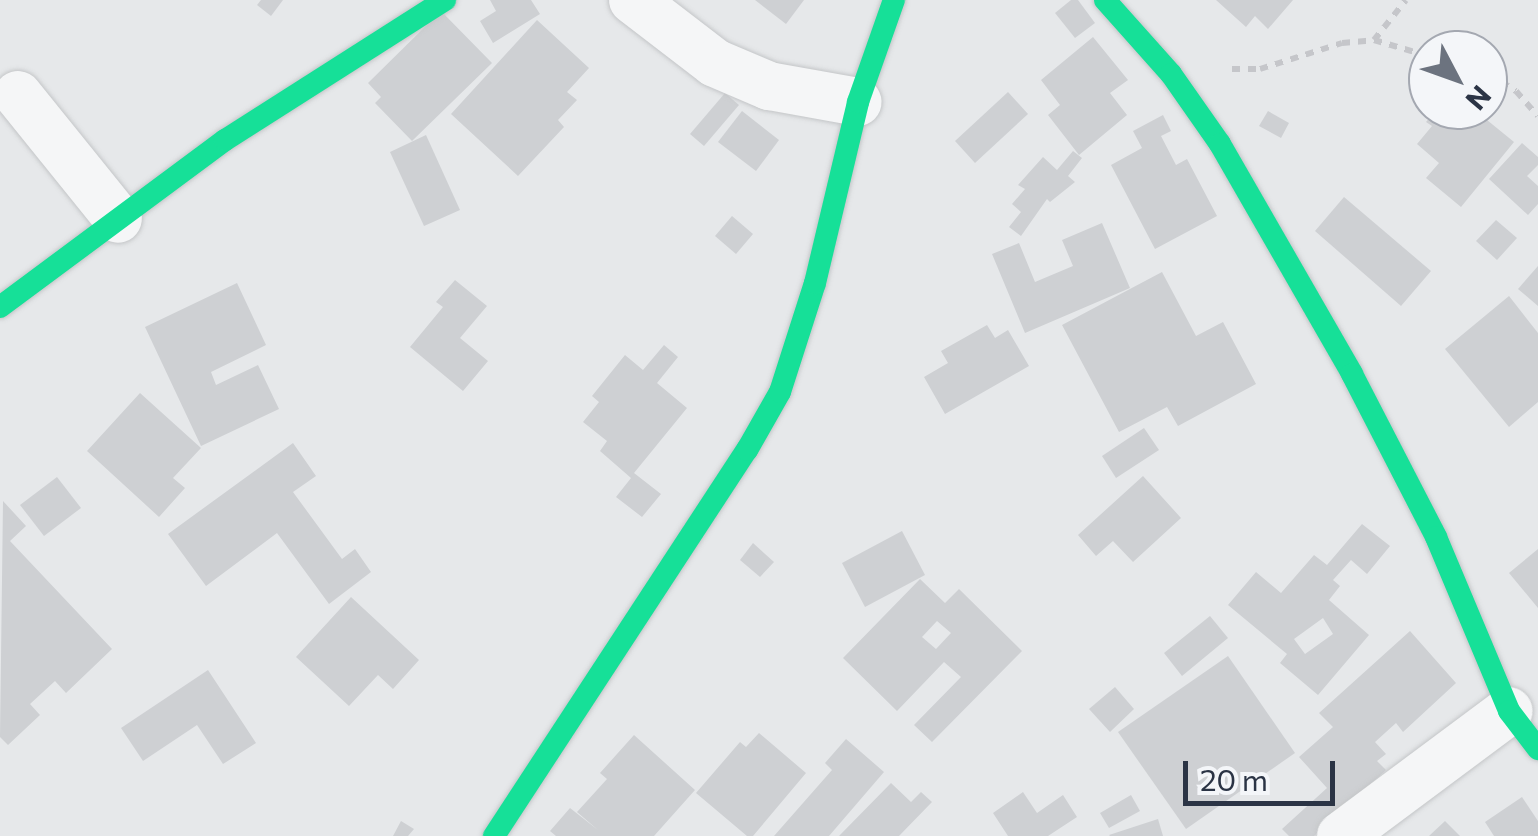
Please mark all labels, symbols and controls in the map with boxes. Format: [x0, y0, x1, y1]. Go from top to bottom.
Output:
north arrow [1408, 30, 1508, 130]
text: N [1459, 79, 1499, 117]
scale bar [1188, 741, 1340, 803]
text: 20 m [1200, 760, 1268, 797]

